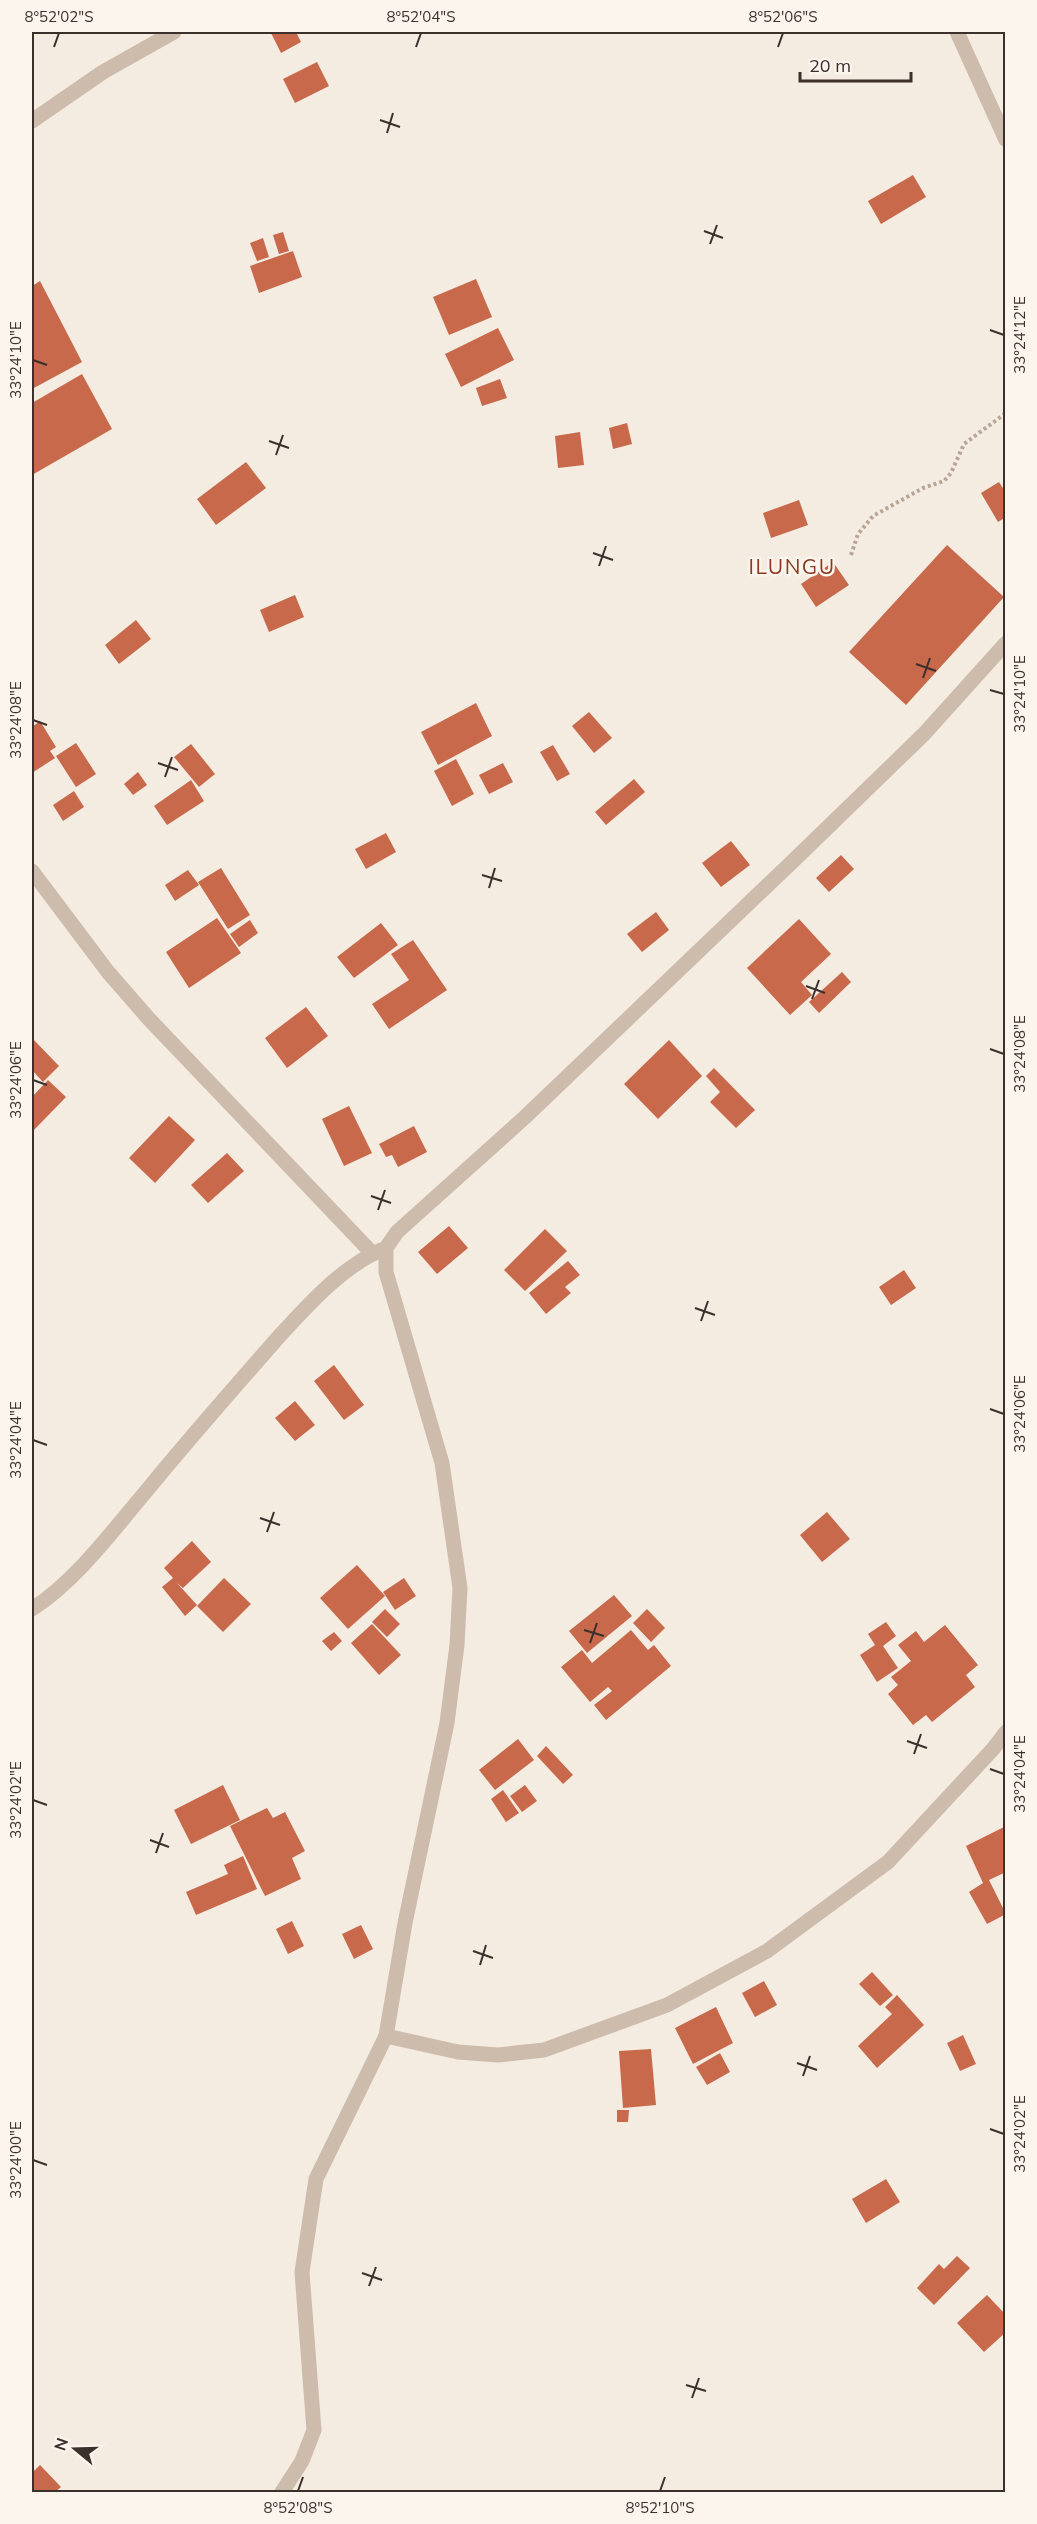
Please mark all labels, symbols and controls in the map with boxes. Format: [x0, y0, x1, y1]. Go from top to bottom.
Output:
text: 8°52'02"S [24, 7, 94, 26]
text: 8°52'04"S [386, 7, 456, 26]
text: 8°52'06"S [748, 7, 818, 26]
scale bar [800, 45, 911, 83]
text: 20 m [809, 54, 851, 77]
text: 33°24'12"E [1010, 296, 1029, 374]
text: 33°24'10"E [6, 321, 25, 399]
district label: ILUNGU [748, 553, 836, 579]
text: 33°24'10"E [1010, 655, 1029, 733]
text: 33°24'08"E [6, 681, 25, 759]
text: 33°24'08"E [1010, 1015, 1029, 1093]
text: 33°24'06"E [6, 1041, 25, 1119]
text: 33°24'06"E [1010, 1375, 1029, 1453]
text: 33°24'04"E [6, 1401, 25, 1479]
text: 33°24'04"E [1010, 1735, 1029, 1813]
text: 33°24'02"E [6, 1761, 25, 1839]
text: 33°24'02"E [1010, 2095, 1029, 2173]
text: 33°24'00"E [6, 2121, 25, 2199]
north arrow [45, 2419, 105, 2479]
text: N [49, 2435, 72, 2453]
text: 8°52'08"S [263, 2498, 333, 2517]
text: 8°52'10"S [625, 2498, 695, 2517]

